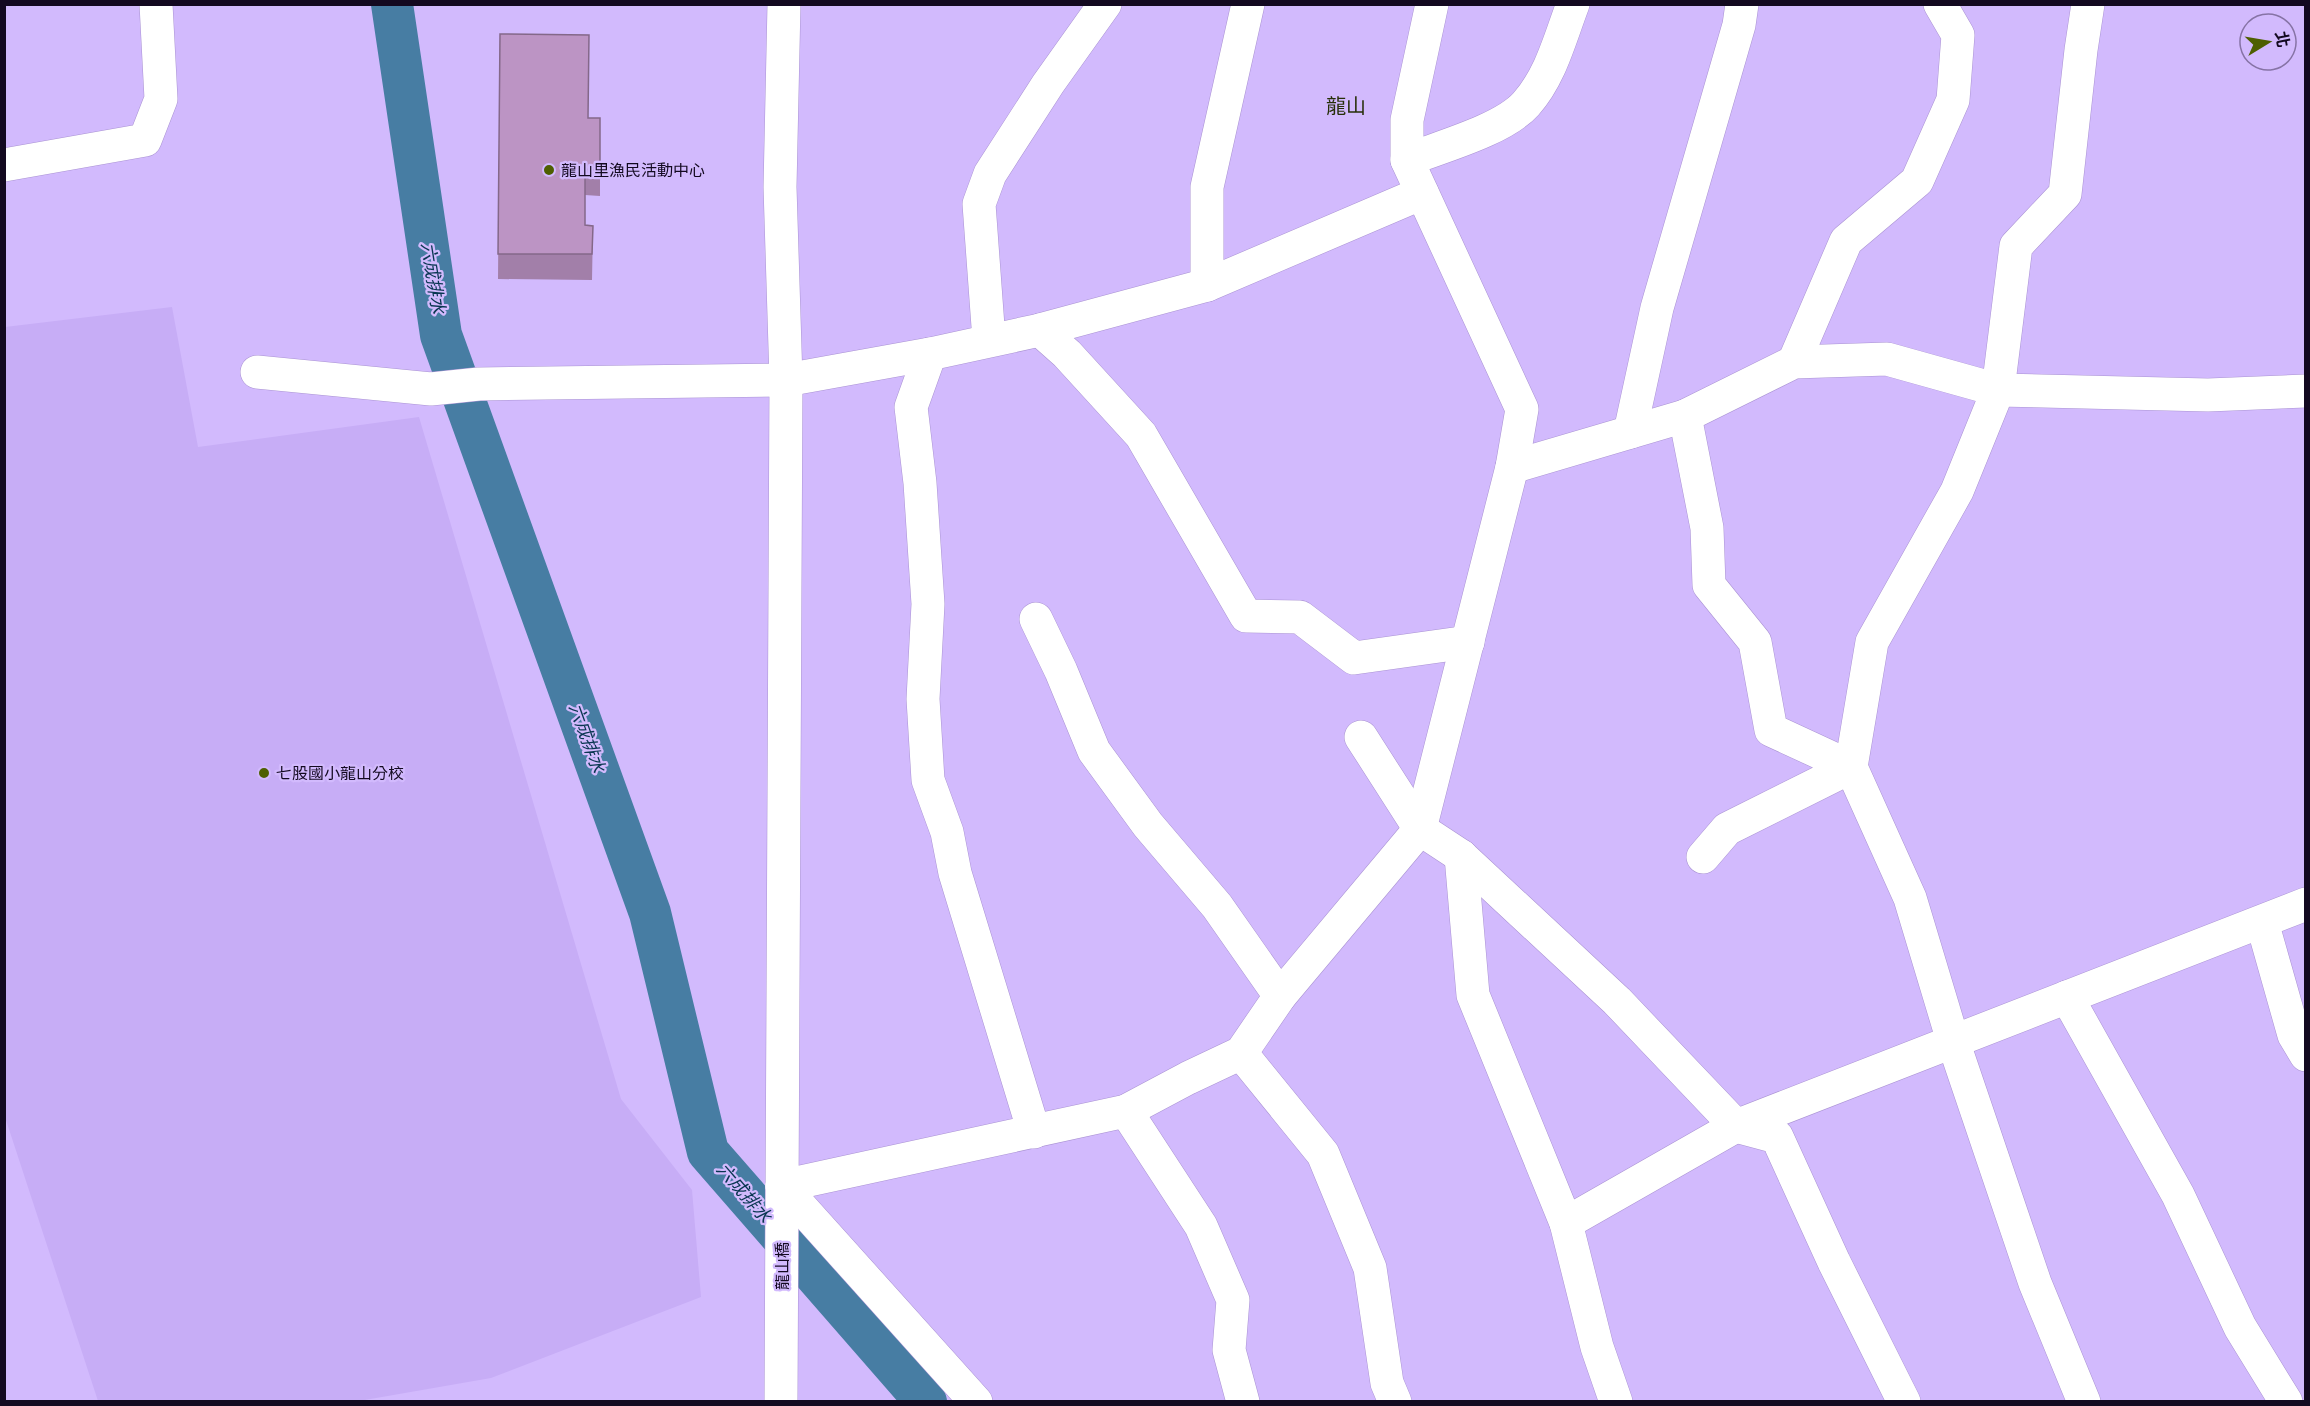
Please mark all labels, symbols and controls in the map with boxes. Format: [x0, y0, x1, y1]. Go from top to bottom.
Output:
north arrow [2238, 12, 2298, 72]
text: 北 [2271, 30, 2293, 49]
district label: 龍山 [1326, 94, 1366, 118]
place label: 龍山里漁民活動中心 [561, 161, 705, 180]
marker: 龍山里漁民活動中心 [542, 163, 556, 177]
water label: 六成排水 [417, 241, 450, 316]
water label: 六成排水 [564, 700, 610, 777]
place label: 七股國小龍山分校 [276, 764, 404, 783]
marker: 七股國小龍山分校 [257, 766, 271, 780]
water label: 六成排水 [712, 1159, 777, 1228]
street label: 龍山橋 [773, 1242, 792, 1290]

